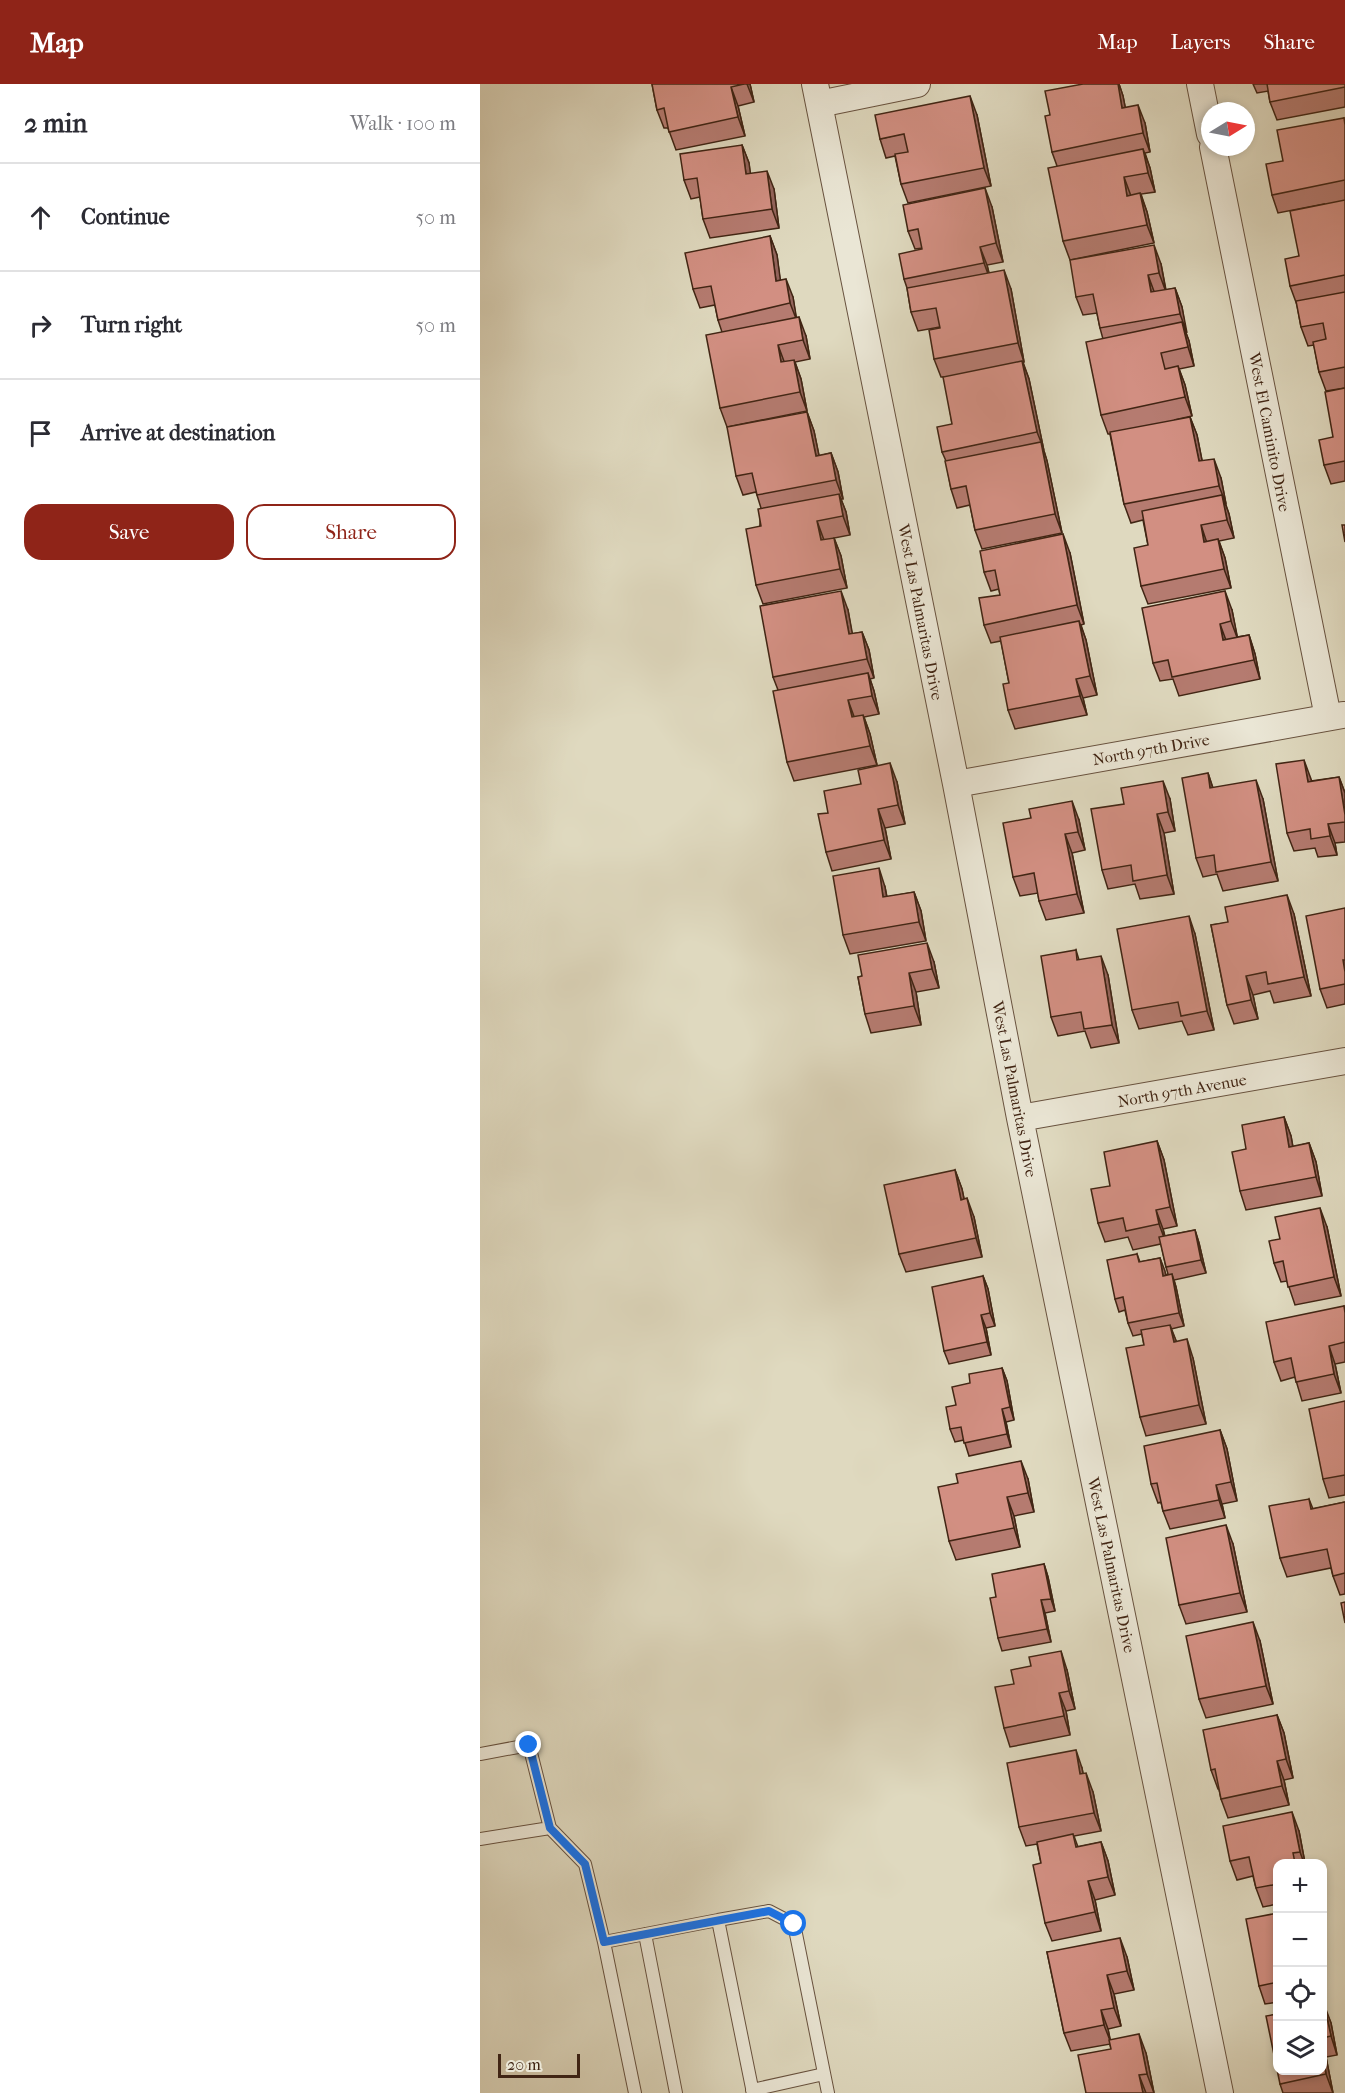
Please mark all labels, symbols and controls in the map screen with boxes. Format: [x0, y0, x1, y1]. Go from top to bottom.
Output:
text: Map [30, 26, 84, 59]
text: Map [1097, 30, 1138, 54]
text: Layers [1171, 30, 1230, 54]
text: Share [1263, 30, 1315, 54]
north arrow [1201, 102, 1255, 156]
text: 2 min [24, 108, 87, 139]
text: Walk · 100 m [350, 112, 456, 135]
icon: ahead [24, 201, 57, 234]
text: Continue [81, 204, 170, 230]
text: 50 m [415, 206, 456, 229]
icon: right [24, 309, 57, 342]
text: Turn right [81, 312, 182, 338]
text: 50 m [415, 314, 456, 337]
street label: West El Caminito Drive [1245, 350, 1294, 513]
icon: arrive [24, 417, 57, 450]
text: Arrive at destination [81, 420, 275, 446]
button: Save [24, 504, 234, 560]
button: Share [246, 504, 456, 560]
street label: West Las Palmaritas Drive [894, 521, 947, 702]
street label: North 97th Drive [1091, 730, 1211, 769]
street label: West Las Palmaritas Drive [988, 998, 1041, 1179]
street label: North 97th Avenue [1116, 1070, 1248, 1111]
street label: West Las Palmaritas Drive [1083, 1475, 1139, 1655]
route end [515, 1731, 541, 1757]
map controls [1273, 1859, 1327, 2075]
button: + [1273, 1859, 1327, 1913]
route start [780, 1910, 806, 1936]
button: − [1273, 1913, 1327, 1967]
button: locate [1273, 1967, 1327, 2021]
button: layers [1273, 2021, 1327, 2075]
scale bar [498, 2051, 580, 2078]
text: 20 m [507, 2055, 541, 2074]

